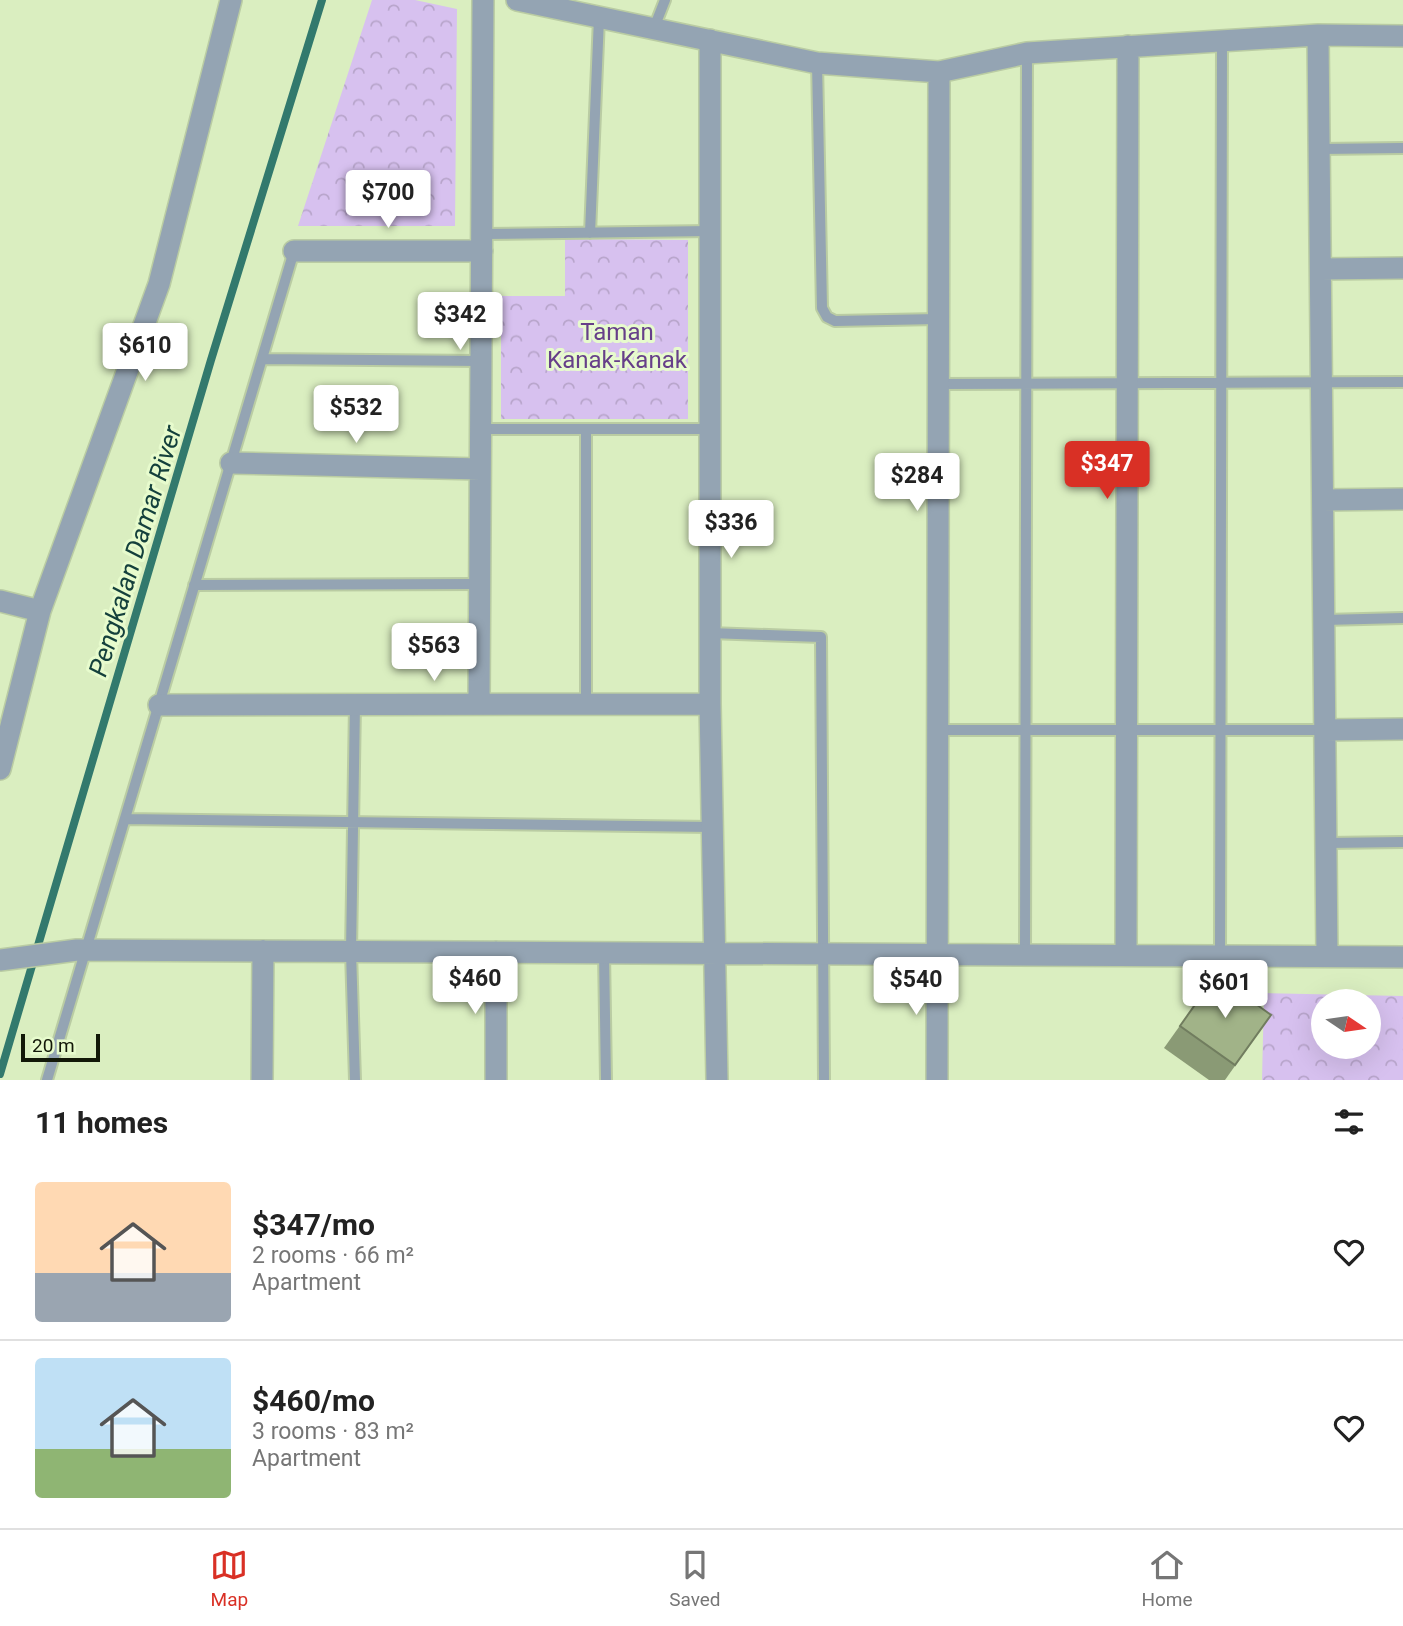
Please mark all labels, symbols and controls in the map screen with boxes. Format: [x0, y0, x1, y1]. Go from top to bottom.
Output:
pin: $700 [347, 170, 429, 230]
text: $700 [362, 179, 414, 206]
pin: $342 [419, 292, 501, 352]
text: $342 [434, 301, 486, 328]
park label: Taman Kanak-Kanak [547, 318, 688, 374]
pin: $610 [104, 324, 186, 383]
text: $610 [119, 332, 171, 359]
pin: $532 [315, 386, 397, 445]
text: $532 [330, 394, 382, 421]
water label: Pengkalan Damar River [83, 421, 188, 680]
pin: $347 [1066, 442, 1148, 501]
text: $347 [1081, 450, 1133, 477]
pin: $284 [876, 454, 958, 513]
text: $284 [891, 462, 943, 489]
pin: $336 [690, 500, 772, 560]
text: $336 [705, 509, 757, 536]
pin: $563 [393, 624, 475, 683]
text: $563 [408, 632, 460, 659]
pin: $460 [434, 956, 516, 1016]
pin: $540 [875, 958, 957, 1017]
pin: $601 [1184, 960, 1266, 1020]
text: $460 [449, 965, 501, 992]
text: $540 [890, 966, 942, 993]
text: $601 [1199, 969, 1251, 996]
north arrow [1311, 989, 1381, 1059]
map controls [1311, 989, 1381, 1059]
scale bar [21, 1031, 100, 1063]
text: 20 m [32, 1034, 75, 1057]
icon: filters [1330, 1103, 1368, 1141]
text: 11 homes [35, 1105, 168, 1140]
text: $347/mo [252, 1207, 375, 1242]
icon: home [91, 1210, 175, 1294]
icon: heart [1330, 1233, 1368, 1271]
text: 2 rooms · 66 m² [252, 1242, 414, 1269]
text: Apartment [252, 1269, 361, 1296]
text: $460/mo [252, 1383, 375, 1418]
icon: home [91, 1386, 175, 1470]
icon: heart [1330, 1409, 1368, 1447]
text: 3 rooms · 83 m² [252, 1418, 414, 1445]
text: Apartment [252, 1445, 361, 1472]
tab: Map [210, 1546, 248, 1611]
tab: Saved [669, 1546, 721, 1611]
tab: Home [1141, 1546, 1193, 1611]

